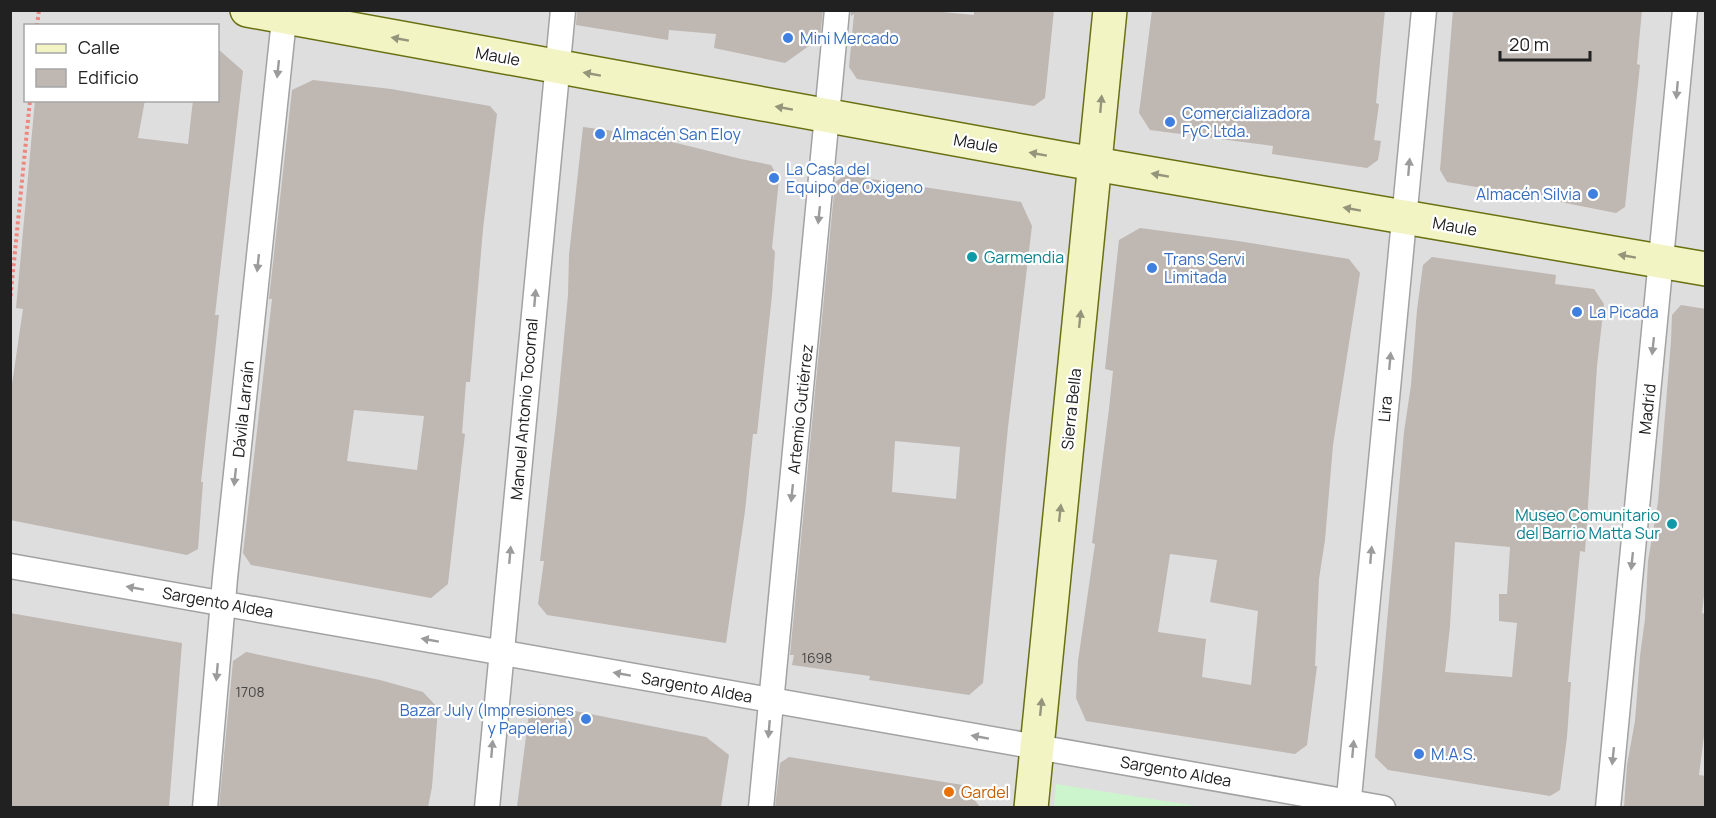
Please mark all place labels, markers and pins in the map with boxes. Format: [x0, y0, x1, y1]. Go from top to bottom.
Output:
place label: Mini Mercado [800, 27, 899, 49]
marker: Mini Mercado [781, 31, 795, 45]
place label: Comercializadora FyC Ltda. [1182, 102, 1310, 142]
marker: Comercializadora FyC Ltda. [1163, 115, 1177, 129]
place label: Almacén San Eloy [612, 123, 741, 145]
marker: Almacén San Eloy [593, 127, 607, 141]
place label: La Casa del Equipo de Oxigeno [786, 158, 923, 198]
marker: La Casa del Equipo de Oxigeno [767, 171, 781, 185]
place label: Almacén Silvia [1476, 183, 1581, 205]
marker: Almacén Silvia [1586, 187, 1600, 201]
place label: Garmendia [984, 246, 1064, 268]
place label: Trans Servi Limitada [1164, 248, 1245, 288]
marker: Garmendia [965, 250, 979, 264]
marker: Trans Servi Limitada [1145, 261, 1159, 275]
place label: La Picada [1589, 301, 1659, 323]
marker: La Picada [1570, 305, 1584, 319]
place label: Museo Comunitario del Barrio Matta Sur [1515, 504, 1660, 544]
marker: Museo Comunitario del Barrio Matta Sur [1665, 517, 1679, 531]
place label: Bazar July (Impresiones y Papeleria) [400, 699, 574, 739]
marker: Bazar July (Impresiones y Papeleria) [579, 712, 593, 726]
place label: M.A.S. [1431, 743, 1476, 765]
marker: M.A.S. [1412, 747, 1426, 761]
place label: Gardel [961, 781, 1009, 803]
marker: Gardel [942, 785, 956, 799]

